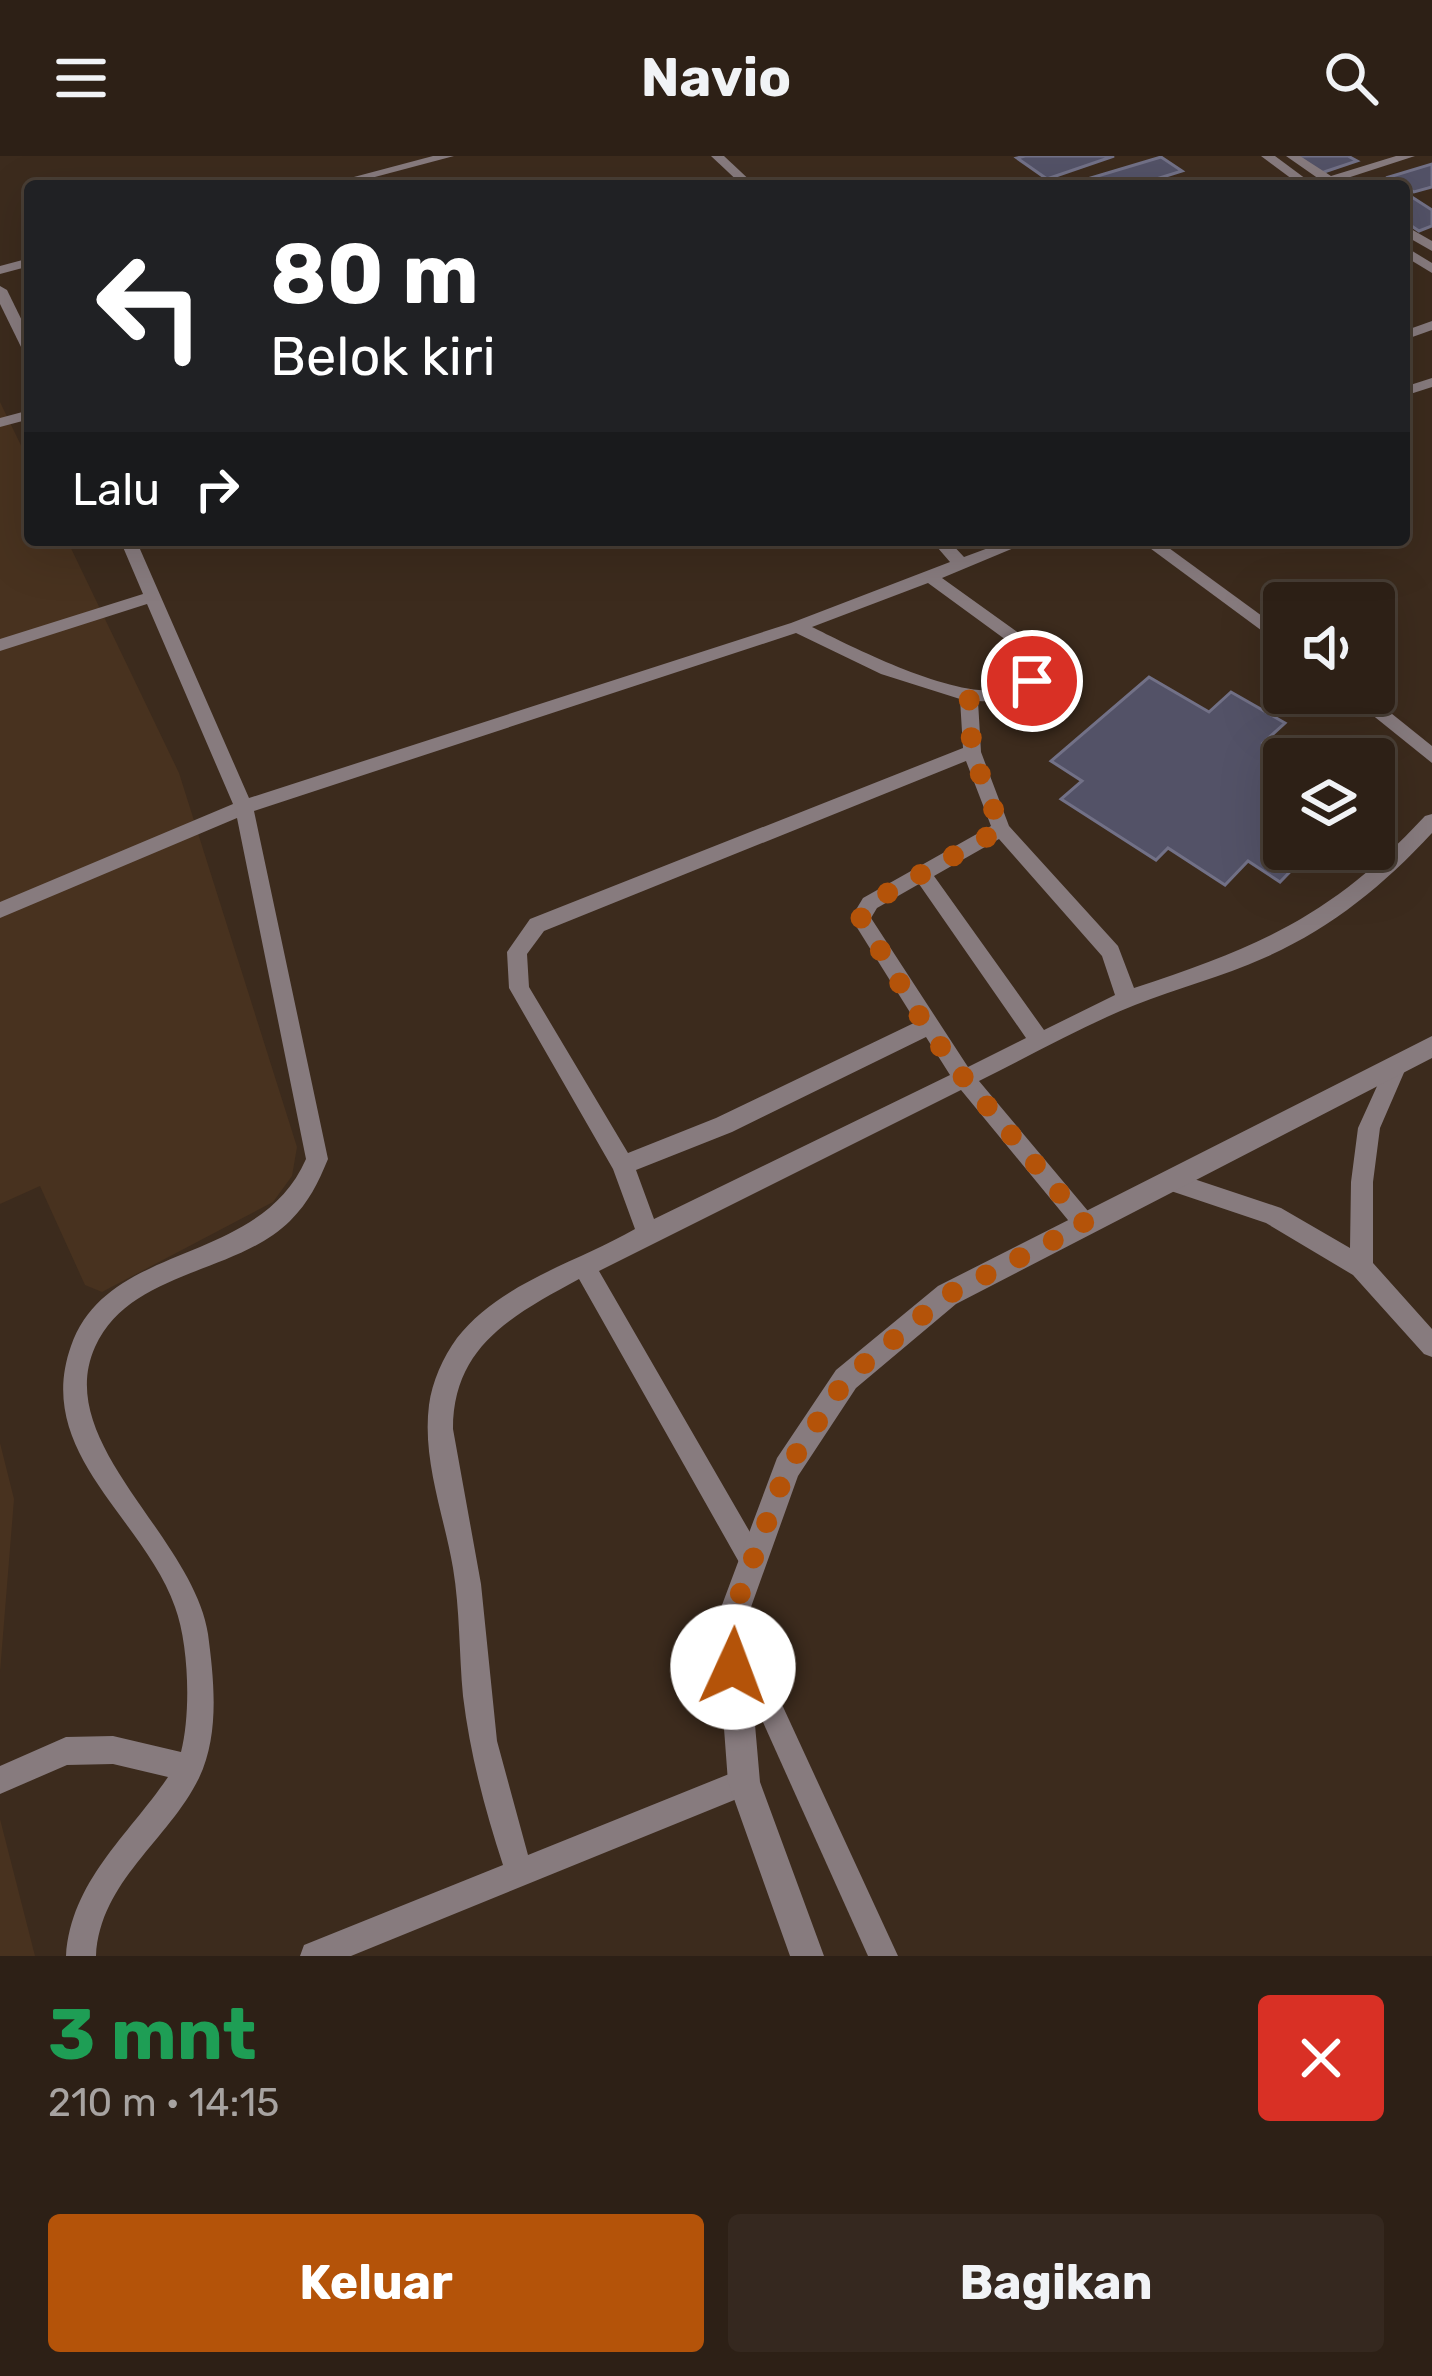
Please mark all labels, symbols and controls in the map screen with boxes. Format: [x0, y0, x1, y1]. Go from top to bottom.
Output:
icon: menu [48, 45, 114, 111]
icon: search [1318, 45, 1384, 111]
text: Navio [641, 46, 791, 110]
text: 80 m [270, 224, 479, 324]
icon: left [72, 228, 228, 384]
text: Belok kiri [270, 325, 496, 389]
icon: right [184, 456, 250, 522]
text: Lalu [72, 463, 160, 516]
map controls [1263, 582, 1395, 870]
button: sound [1263, 582, 1395, 714]
pin [981, 630, 1083, 732]
icon: arrive [999, 648, 1065, 714]
button: layers [1263, 738, 1395, 870]
position arrow [670, 1604, 796, 1730]
text: 3 mnt [48, 1992, 256, 2077]
button: close [1258, 1995, 1384, 2121]
text: 210 m · 14:15 [48, 2080, 279, 2126]
button: Keluar [48, 2214, 704, 2352]
button: Bagikan [728, 2214, 1384, 2352]

